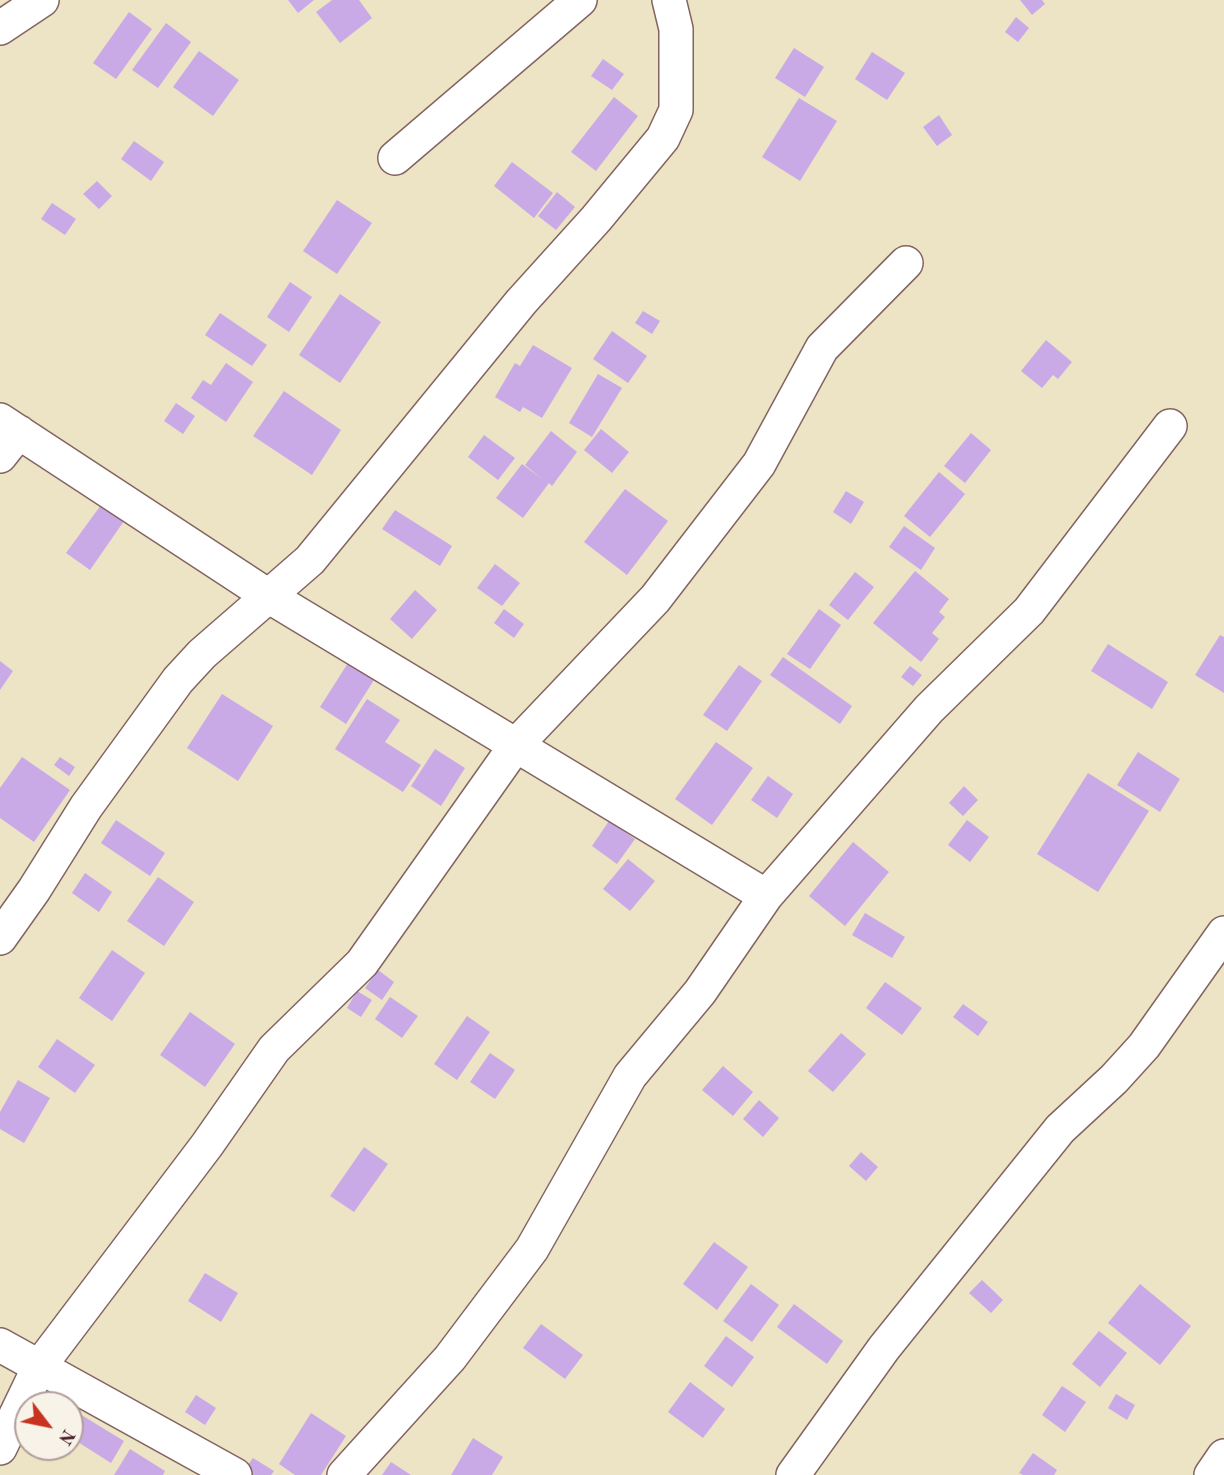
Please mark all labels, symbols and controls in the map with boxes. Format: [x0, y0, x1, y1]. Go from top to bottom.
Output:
north arrow [14, 1391, 84, 1461]
text: N [54, 1425, 77, 1448]

